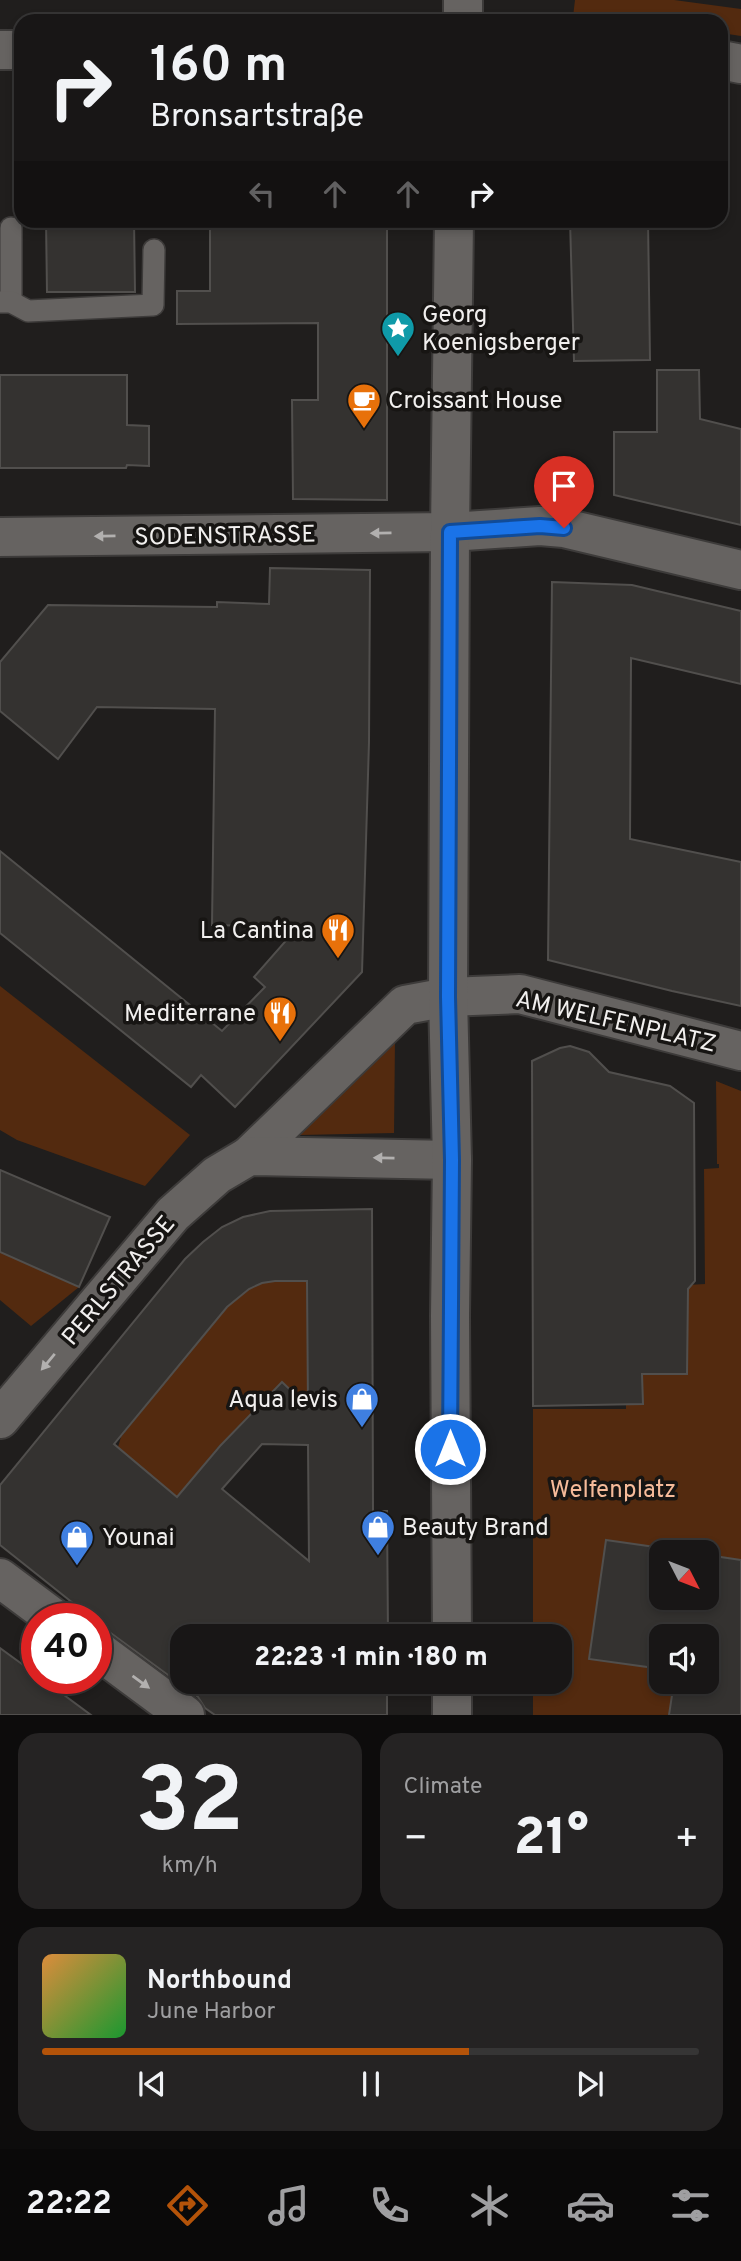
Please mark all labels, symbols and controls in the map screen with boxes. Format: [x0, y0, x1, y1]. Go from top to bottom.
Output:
text: 160 m [150, 37, 287, 99]
icon: right [35, 42, 126, 133]
text: Bronsartstraße [150, 98, 364, 138]
icon: left [243, 175, 281, 213]
icon: ahead [316, 175, 354, 213]
icon: ahead [389, 175, 427, 213]
icon: right [462, 175, 500, 213]
place label: Georg Koenigsberger [422, 301, 580, 359]
place icon: Georg Koenigsberger [379, 309, 417, 358]
cafe icon: Croissant House [345, 381, 383, 430]
place label: Croissant House [388, 387, 563, 417]
pin [534, 456, 594, 528]
icon: arrive [545, 467, 583, 505]
street label: SODENSTRASSE [134, 520, 316, 554]
one-way arrow [370, 527, 392, 539]
one-way arrow [94, 530, 116, 542]
restaurant icon: La Cantina [319, 911, 357, 960]
place label: La Cantina [200, 917, 314, 947]
street label: AM WELFENPLATZ [513, 985, 719, 1061]
restaurant icon: Mediterrane [261, 994, 299, 1043]
place label: Mediterrane [124, 1000, 256, 1030]
one-way arrow [372, 1152, 394, 1164]
street label: PERLSTRASSE [56, 1210, 183, 1352]
one-way arrow [41, 1352, 56, 1370]
shop icon: Aqua levis [343, 1380, 381, 1429]
place label: Aqua levis [228, 1386, 338, 1416]
position arrow [413, 1412, 487, 1486]
park label: Welfenplatz [550, 1476, 676, 1506]
shop icon: Beauty Brand [359, 1508, 397, 1557]
place label: Beauty Brand [402, 1514, 549, 1544]
shop icon: Younai [58, 1518, 96, 1567]
place label: Younai [102, 1524, 175, 1554]
north arrow [649, 1540, 719, 1610]
map controls [649, 1540, 719, 1694]
speed limit sign: 40 [21, 1603, 112, 1694]
button: sound [649, 1624, 719, 1694]
text: 22:23 · 1 min · 180 m [254, 1642, 488, 1675]
one-way arrow [132, 1675, 150, 1689]
text: 32 [136, 1749, 244, 1864]
text: Climate [404, 1773, 482, 1802]
text: 21° [514, 1807, 589, 1873]
text: − [404, 1816, 428, 1865]
text: + [674, 1816, 699, 1865]
text: km/h [162, 1852, 218, 1881]
text: Northbound [147, 1965, 292, 1998]
text: June Harbor [147, 1998, 275, 2027]
icon: previous [133, 2065, 171, 2103]
icon: pause [352, 2065, 390, 2103]
icon: next [571, 2065, 609, 2103]
icon: directions [163, 2181, 212, 2230]
icon: music [264, 2181, 313, 2230]
icon: phone [365, 2181, 414, 2230]
icon: climate [465, 2181, 514, 2230]
icon: car [566, 2181, 615, 2230]
icon: filters [666, 2181, 715, 2230]
text: 22:22 [26, 2185, 112, 2225]

